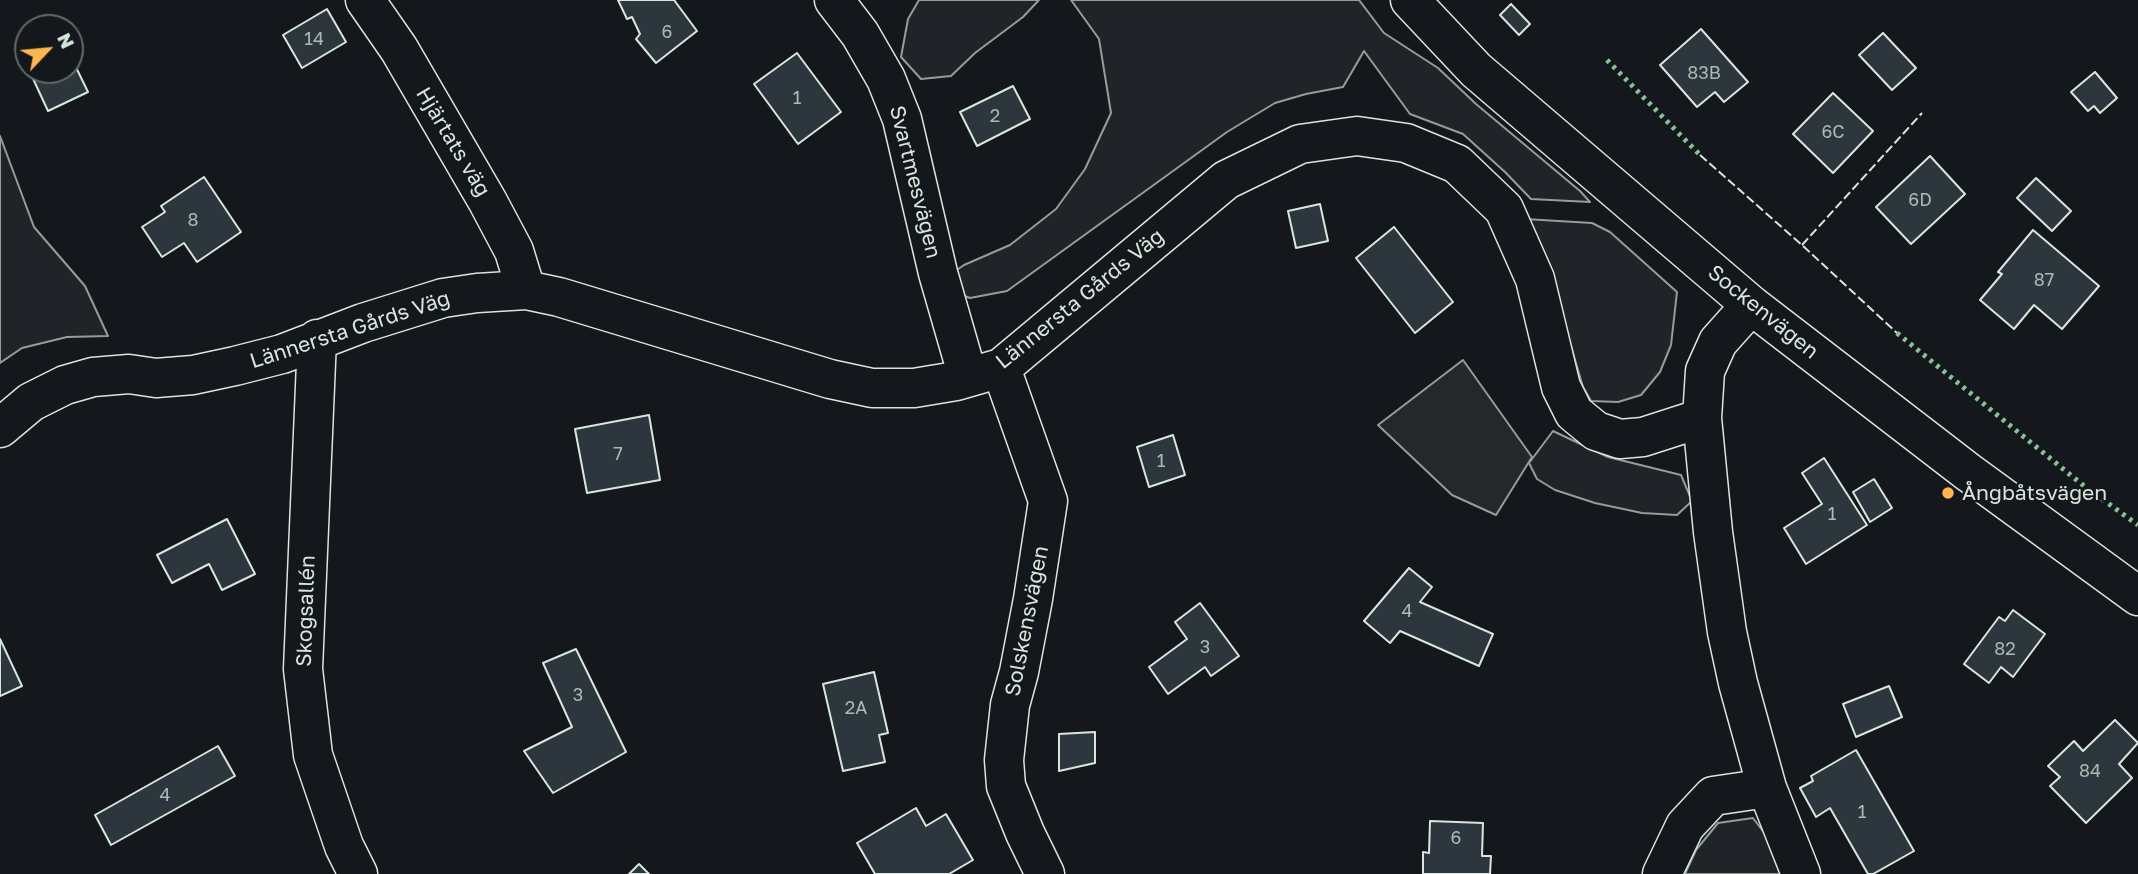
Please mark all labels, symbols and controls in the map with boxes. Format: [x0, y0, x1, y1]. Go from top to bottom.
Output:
north arrow [14, 14, 84, 84]
house number: 6 [662, 21, 672, 43]
house number: 14 [304, 28, 324, 50]
text: N [53, 29, 80, 52]
house number: 83B [1687, 62, 1721, 84]
street label: Hjärtats väg [411, 83, 495, 201]
house number: 1 [793, 87, 801, 109]
street label: Svartmesvägen [884, 103, 946, 261]
house number: 2 [990, 105, 1000, 127]
house number: 6C [1821, 121, 1845, 143]
house number: 6D [1908, 189, 1932, 211]
house number: 8 [188, 209, 198, 231]
street label: Lännersta Gårds Väg [991, 224, 1169, 374]
street label: Sockenvägen [1703, 260, 1823, 364]
house number: 87 [2034, 269, 2054, 291]
street label: Lännersta Gårds Väg [247, 286, 453, 374]
house number: 7 [613, 443, 623, 465]
house number: 1 [1157, 450, 1165, 472]
place label: Ångbåtsvägen [1962, 480, 2107, 506]
marker: Ångbåtsvägen [1940, 485, 1956, 501]
house number: 1 [1828, 503, 1836, 525]
street label: Solskensvägen [1000, 544, 1054, 698]
street label: Skogsallén [291, 555, 321, 667]
house number: 4 [1402, 600, 1412, 622]
house number: 3 [1200, 636, 1210, 658]
house number: 82 [1994, 638, 2016, 660]
house number: 3 [573, 684, 583, 706]
house number: 2A [845, 697, 867, 719]
house number: 84 [2079, 760, 2101, 782]
house number: 4 [160, 784, 170, 806]
house number: 1 [1858, 801, 1866, 823]
house number: 6 [1451, 827, 1461, 849]

